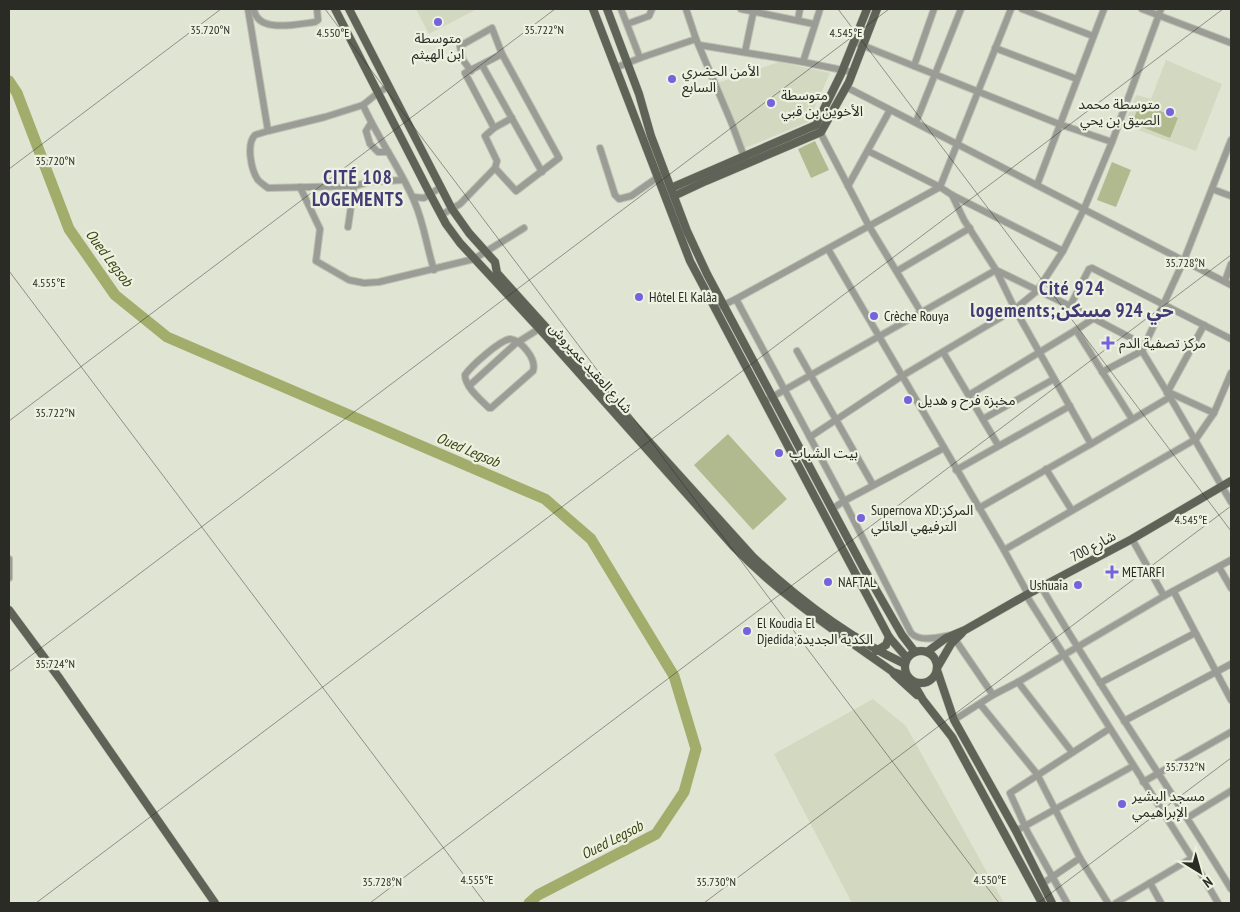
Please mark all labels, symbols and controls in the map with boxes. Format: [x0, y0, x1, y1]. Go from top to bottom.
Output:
marker: متوسطة ابن الهيثم [432, 16, 444, 28]
text: 35.720°N [190, 22, 230, 37]
text: 35.722°N [524, 22, 564, 37]
text: 4.550°E [317, 25, 350, 40]
text: 4.545°E [830, 25, 863, 40]
place label: متوسطة ابن الهيثم [412, 29, 464, 65]
place label: الأمن الحضري السابع [682, 62, 759, 98]
marker: الأمن الحضري السابع [666, 73, 678, 85]
place label: متوسطة الأخوين بن قبي [781, 86, 863, 122]
place label: متوسطة محمد الصيق بن يحي [1078, 95, 1160, 131]
marker: متوسطة الأخوين بن قبي [765, 97, 777, 109]
marker: متوسطة محمد الصيق بن يحي [1164, 106, 1176, 118]
text: 35.720°N [35, 153, 75, 168]
district label: CITÉ 108 LOGEMENTS [312, 165, 404, 211]
water label: Oued Legsob [82, 225, 138, 291]
text: 35.728°N [1165, 255, 1205, 270]
text: 4.555°E [33, 275, 66, 290]
district label: Cité 924 logements;حي 924 مسكن [970, 276, 1174, 325]
place label: Hôtel El Kalâa [649, 288, 717, 306]
marker: Hôtel El Kalâa [633, 291, 645, 303]
place label: Crèche Rouya [884, 307, 949, 325]
marker: Crèche Rouya [868, 310, 880, 322]
street label: شارع العقيد عميروش [544, 319, 637, 419]
place label: مركز تصفية الدم [1119, 334, 1206, 354]
marker: مركز تصفية الدم [1101, 336, 1115, 350]
place label: مخبزة فرح و هديل [918, 391, 1016, 411]
marker: مخبزة فرح و هديل [902, 394, 914, 406]
text: 35.722°N [35, 405, 75, 420]
water label: Oued Legsob [434, 428, 504, 472]
place label: بيت الشباب [789, 444, 858, 462]
marker: بيت الشباب [773, 447, 785, 459]
place label: Supernova XD;المركز الترفيهي العائلي [871, 501, 973, 537]
marker: Supernova XD;المركز الترفيهي العائلي [855, 512, 867, 524]
text: 4.545°E [1175, 512, 1208, 527]
street label: شارع 700 [1067, 527, 1120, 567]
place label: METARFI [1122, 563, 1165, 581]
marker: METARFI [1106, 566, 1118, 578]
place label: NAFTAL [838, 573, 876, 591]
marker: NAFTAL [822, 576, 834, 588]
place label: Ushuaia [1030, 576, 1068, 594]
marker: Ushuaia [1072, 579, 1084, 591]
place label: El Koudia El Djedida;الكدية الجديدة [757, 614, 873, 648]
marker: El Koudia El Djedida;الكدية الجديدة [741, 625, 753, 637]
text: 35.724°N [35, 656, 75, 671]
text: 35.732°N [1165, 759, 1205, 774]
place label: مسجد البشير الإبراهيمي [1131, 787, 1205, 823]
marker: مسجد البشير الإبراهيمي [1116, 798, 1128, 810]
water label: Oued Legsob [578, 815, 647, 863]
north arrow [1175, 847, 1225, 897]
text: 4.555°E [461, 872, 494, 887]
text: 4.550°E [974, 872, 1007, 887]
text: N [1199, 873, 1216, 892]
text: 35.728°N [362, 874, 402, 889]
text: 35.730°N [696, 874, 736, 889]

